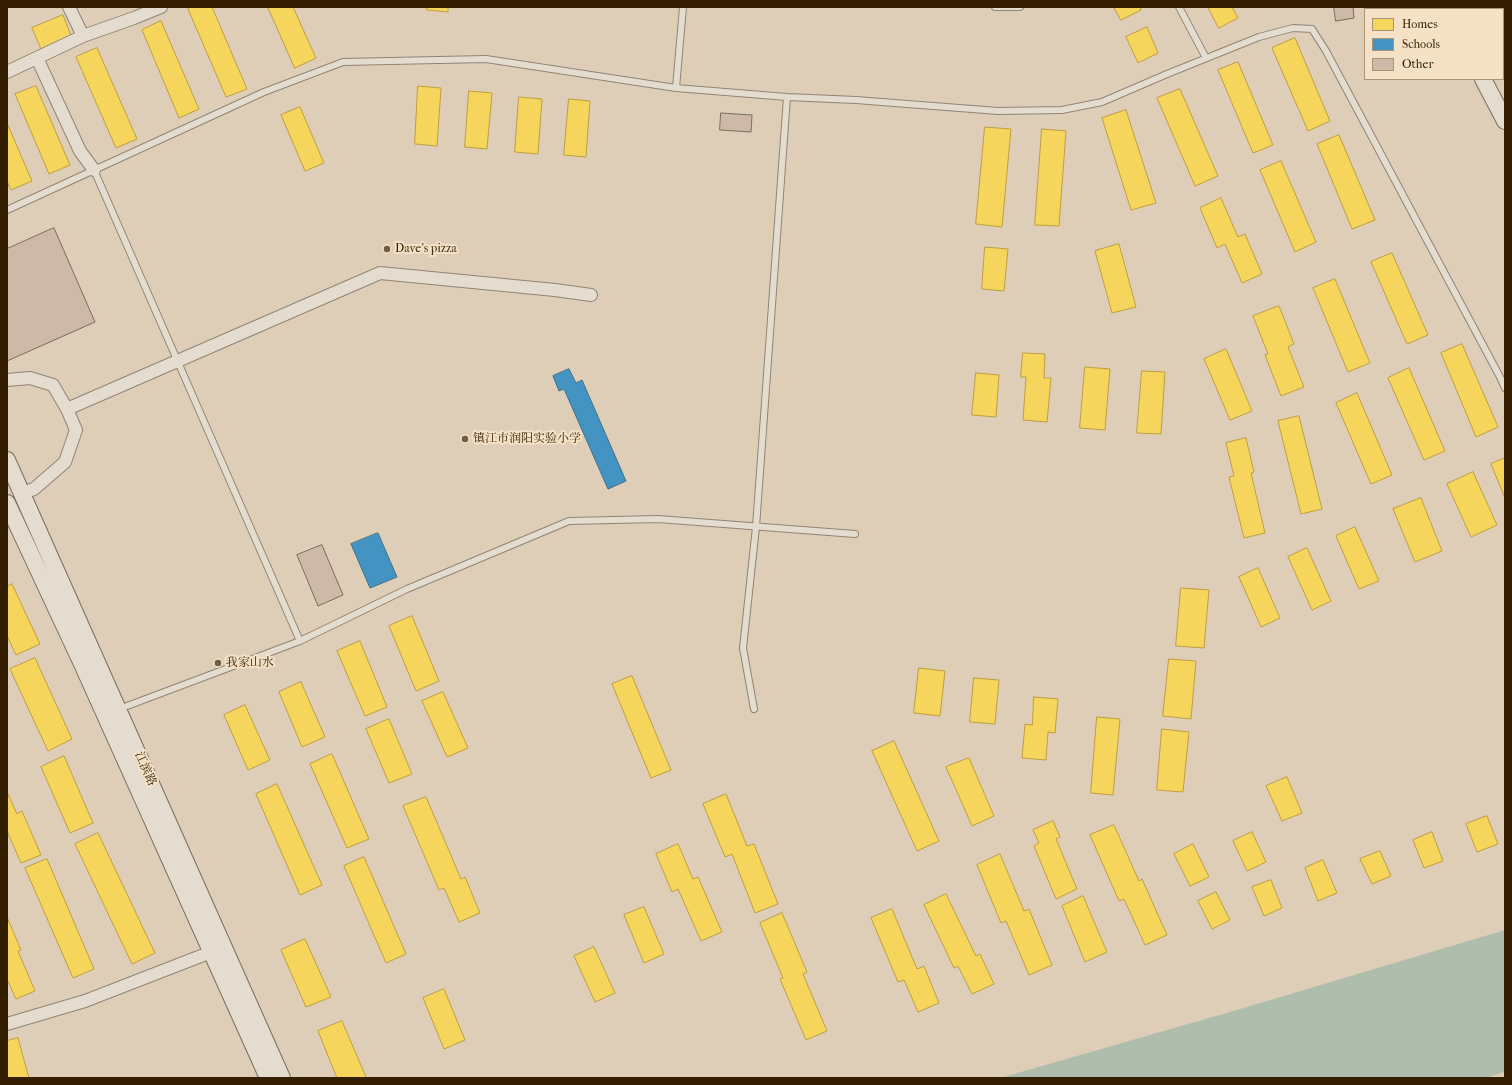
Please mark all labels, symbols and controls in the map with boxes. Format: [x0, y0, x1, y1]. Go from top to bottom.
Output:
legend [1364, 8, 1504, 80]
text: Homes [1402, 17, 1438, 31]
text: Schools [1402, 37, 1440, 51]
text: Other [1402, 57, 1434, 71]
place label: Dave's pizza [395, 242, 457, 256]
marker: Dave's pizza [382, 244, 392, 254]
place label: 镇江市润阳实验小学 [473, 432, 581, 446]
marker: 镇江市润阳实验小学 [460, 434, 470, 444]
place label: 我家山水 [226, 656, 274, 670]
marker: 我家山水 [213, 658, 223, 668]
street label: 江滨路 [131, 750, 159, 788]

